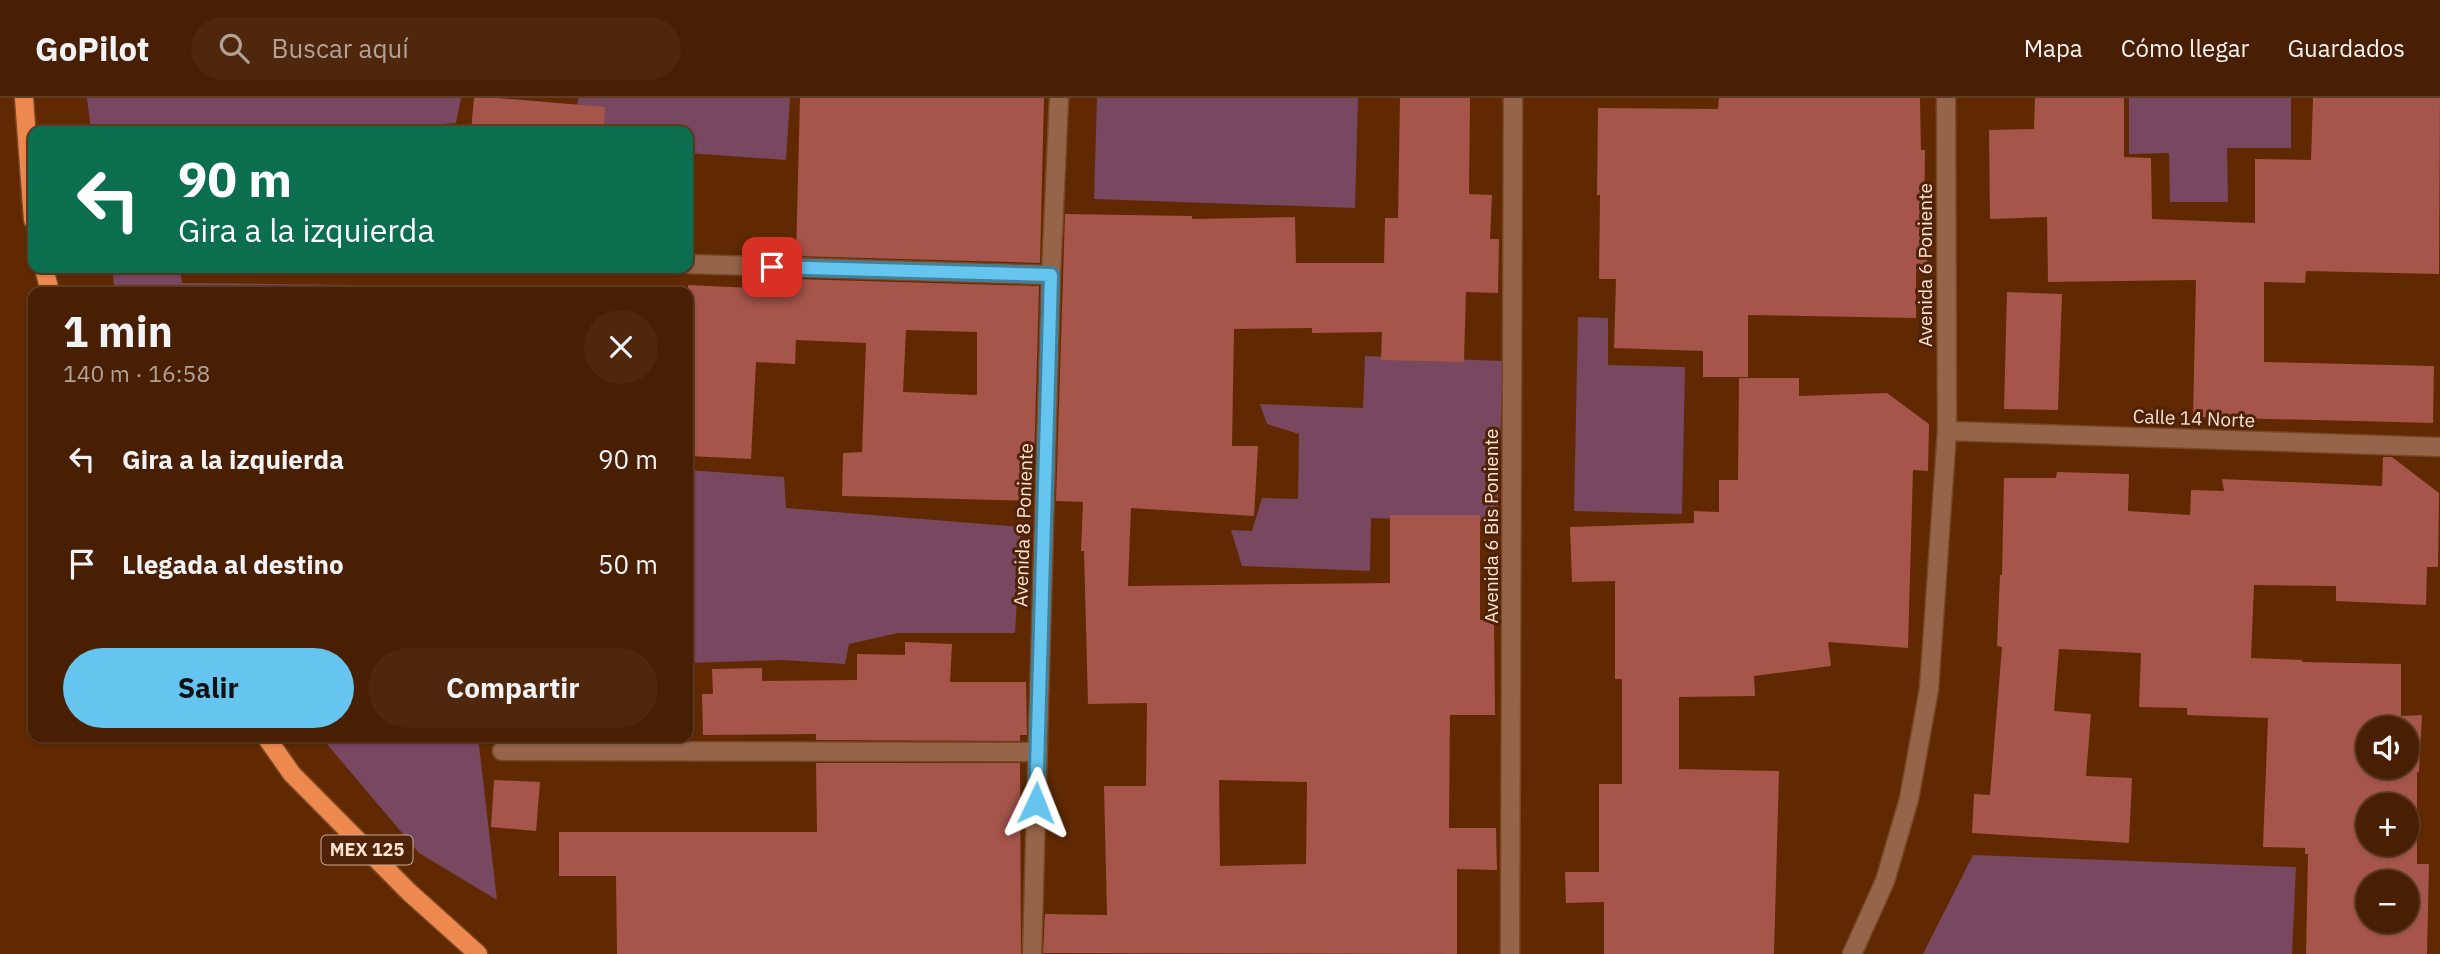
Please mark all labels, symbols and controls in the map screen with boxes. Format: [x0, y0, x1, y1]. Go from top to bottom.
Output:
search box [191, 17, 681, 80]
text: GoPilot [35, 27, 149, 70]
icon: search [215, 29, 253, 67]
text: Buscar aquí [271, 31, 409, 65]
text: Mapa [2024, 32, 2083, 64]
text: Cómo llegar [2121, 32, 2249, 64]
text: Guardados [2287, 32, 2405, 64]
text: 90 m [178, 147, 292, 210]
icon: left [63, 154, 154, 245]
street label: Avenida 6 Poniente [1913, 183, 1937, 347]
text: Gira a la izquierda [178, 209, 435, 251]
pin [742, 237, 802, 297]
icon: arrive [753, 248, 791, 286]
text: 1 min [63, 304, 173, 359]
button: close [584, 310, 658, 384]
text: 140 m · 16:58 [63, 358, 210, 388]
street label: Calle 14 Norte [2132, 404, 2256, 432]
street label: Avenida 6 Bis Poniente [1479, 429, 1503, 623]
icon: left [63, 440, 101, 478]
text: Gira a la izquierda [122, 442, 344, 476]
text: 90 m [598, 442, 658, 476]
street label: Avenida 8 Poniente [1008, 443, 1038, 607]
icon: arrive [63, 545, 101, 583]
text: Llegada al destino [122, 547, 344, 581]
text: 50 m [598, 547, 658, 581]
button: Salir [63, 648, 354, 728]
button: Compartir [368, 648, 658, 728]
map controls [2356, 716, 2419, 933]
button: sound [2356, 716, 2419, 779]
position arrow [999, 766, 1073, 840]
button: + [2356, 793, 2419, 856]
road number: MEX 125 [322, 836, 412, 864]
button: − [2356, 870, 2419, 933]

